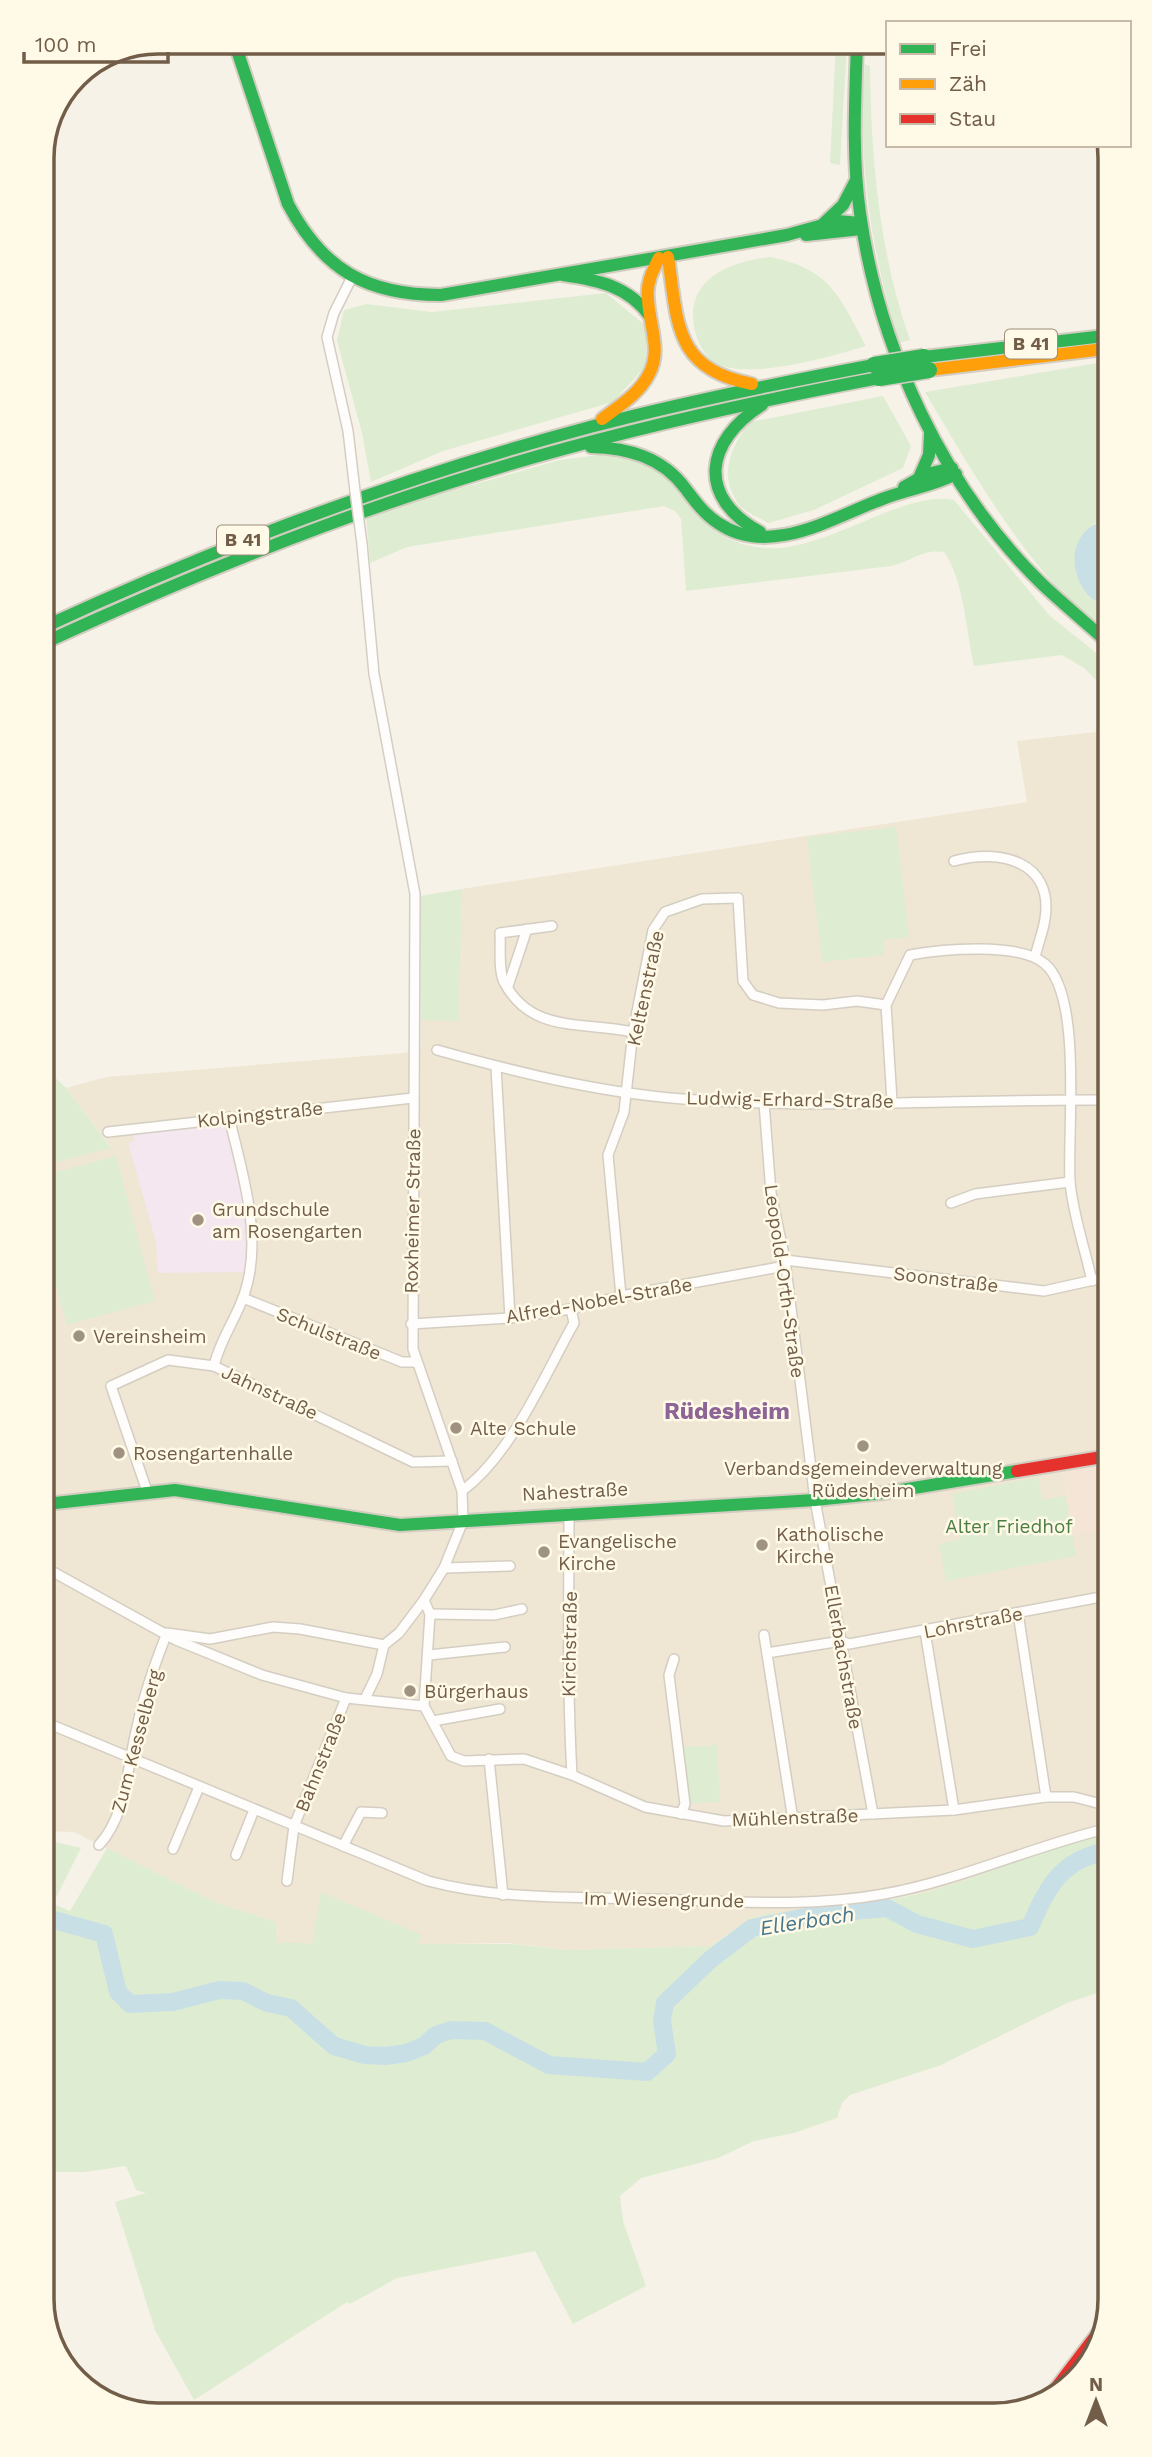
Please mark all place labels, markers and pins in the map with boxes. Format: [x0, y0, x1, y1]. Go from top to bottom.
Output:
place label: Grundschule am Rosengarten [212, 1198, 363, 1243]
marker: Grundschule am Rosengarten [190, 1212, 206, 1228]
place label: Vereinsheim [93, 1325, 207, 1348]
marker: Vereinsheim [71, 1328, 87, 1344]
place label: Alte Schule [470, 1417, 576, 1440]
marker: Alte Schule [448, 1420, 464, 1436]
marker: Verbandsgemeindeverwaltung Rüdesheim [855, 1438, 871, 1454]
place label: Rosengartenhalle [133, 1442, 293, 1465]
marker: Rosengartenhalle [111, 1445, 127, 1461]
place label: Verbandsgemeindeverwaltung Rüdesheim [724, 1457, 1003, 1502]
place label: Katholische Kirche [776, 1523, 884, 1568]
place label: Evangelische Kirche [558, 1530, 677, 1575]
marker: Katholische Kirche [754, 1537, 770, 1553]
marker: Evangelische Kirche [536, 1544, 552, 1560]
place label: Bürgerhaus [424, 1680, 528, 1703]
marker: Bürgerhaus [402, 1683, 418, 1699]

